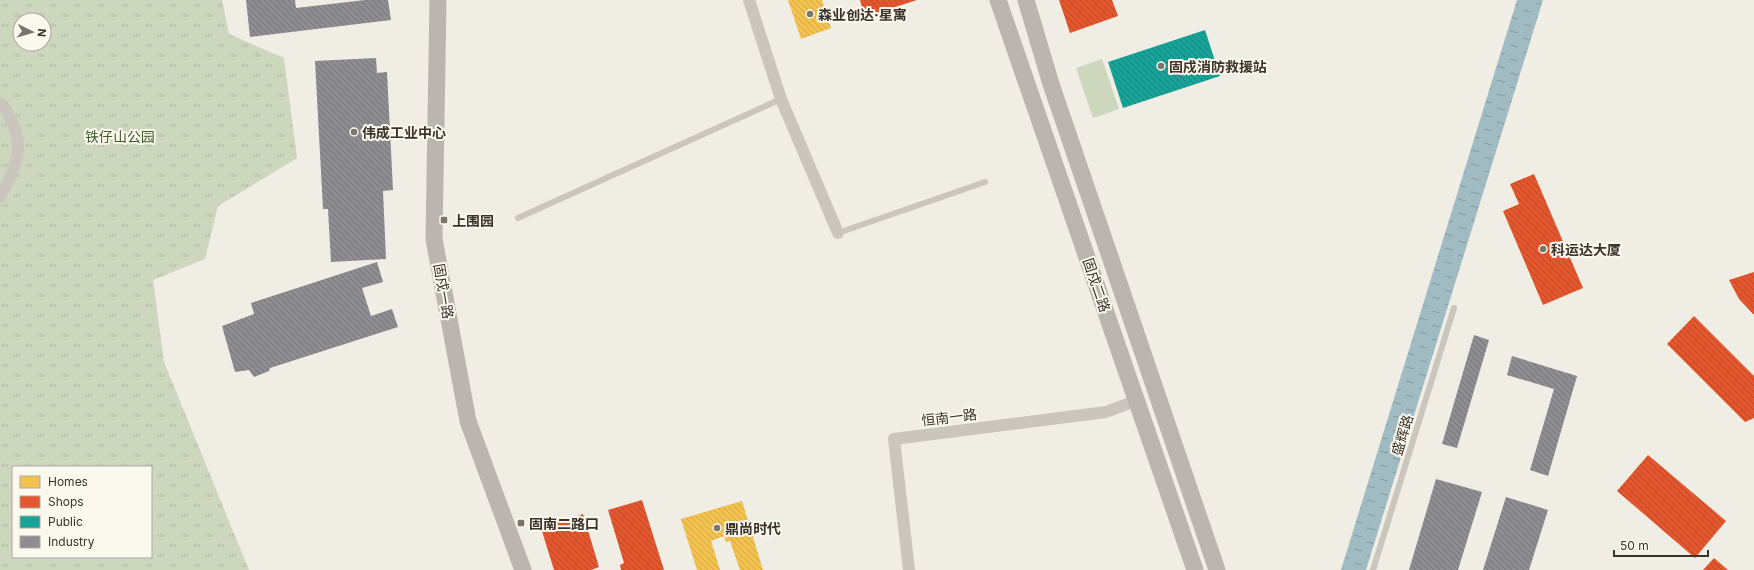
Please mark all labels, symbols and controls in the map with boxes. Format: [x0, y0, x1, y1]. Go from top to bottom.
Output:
place label: 森业创达·星寓 [818, 6, 907, 23]
marker: 森业创达·星寓 [805, 9, 815, 19]
north arrow [12, 12, 52, 52]
text: N [35, 28, 49, 38]
place label: 固戍消防救援站 [1169, 58, 1267, 75]
marker: 固戍消防救援站 [1156, 61, 1166, 71]
place label: 伟成工业中心 [362, 124, 446, 141]
marker: 伟成工业中心 [349, 127, 359, 137]
park label: 铁仔山公园 [85, 128, 155, 145]
place label: 上围园 [452, 212, 494, 229]
marker: 上围园 [439, 215, 449, 225]
place label: 科运达大厦 [1551, 241, 1621, 258]
marker: 科运达大厦 [1538, 244, 1548, 254]
street label: 固戍二路 [1080, 256, 1114, 314]
street label: 固戍一路 [431, 262, 457, 320]
street label: 恒南一路 [920, 405, 978, 429]
street label: 盛辉路 [1388, 412, 1416, 458]
legend [12, 466, 152, 558]
text: Homes [48, 474, 88, 489]
text: Shops [48, 494, 84, 509]
text: Public [48, 514, 83, 529]
place label: 固南二路口 [529, 515, 599, 532]
marker: 固南二路口 [516, 518, 526, 528]
place label: 鼎尚时代 [725, 520, 781, 537]
marker: 鼎尚时代 [712, 523, 722, 533]
scale bar [1614, 532, 1708, 558]
text: Industry [48, 534, 95, 549]
text: 50 m [1620, 538, 1649, 553]

